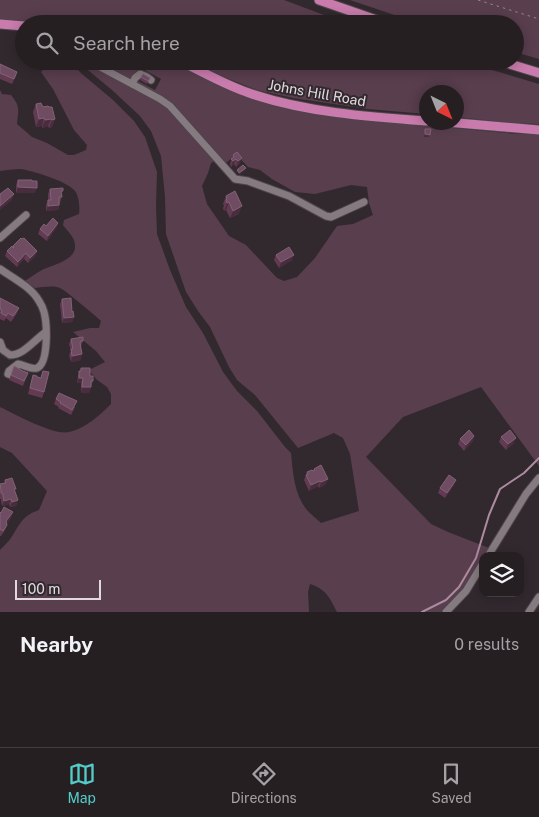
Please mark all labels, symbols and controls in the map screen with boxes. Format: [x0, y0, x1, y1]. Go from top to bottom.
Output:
search box [15, 15, 524, 70]
icon: search [33, 29, 61, 57]
text: Search here [73, 32, 180, 54]
street label: Johns Hill Road [267, 77, 367, 109]
north arrow [419, 85, 464, 130]
map controls [479, 552, 524, 597]
button: layers [479, 552, 524, 597]
scale bar [15, 577, 101, 600]
text: 100 m [22, 581, 60, 597]
text: Nearby [20, 632, 93, 657]
text: 0 results [454, 635, 519, 654]
tab: Map [67, 760, 96, 806]
tab: Directions [231, 760, 297, 806]
tab: Saved [431, 760, 472, 806]

